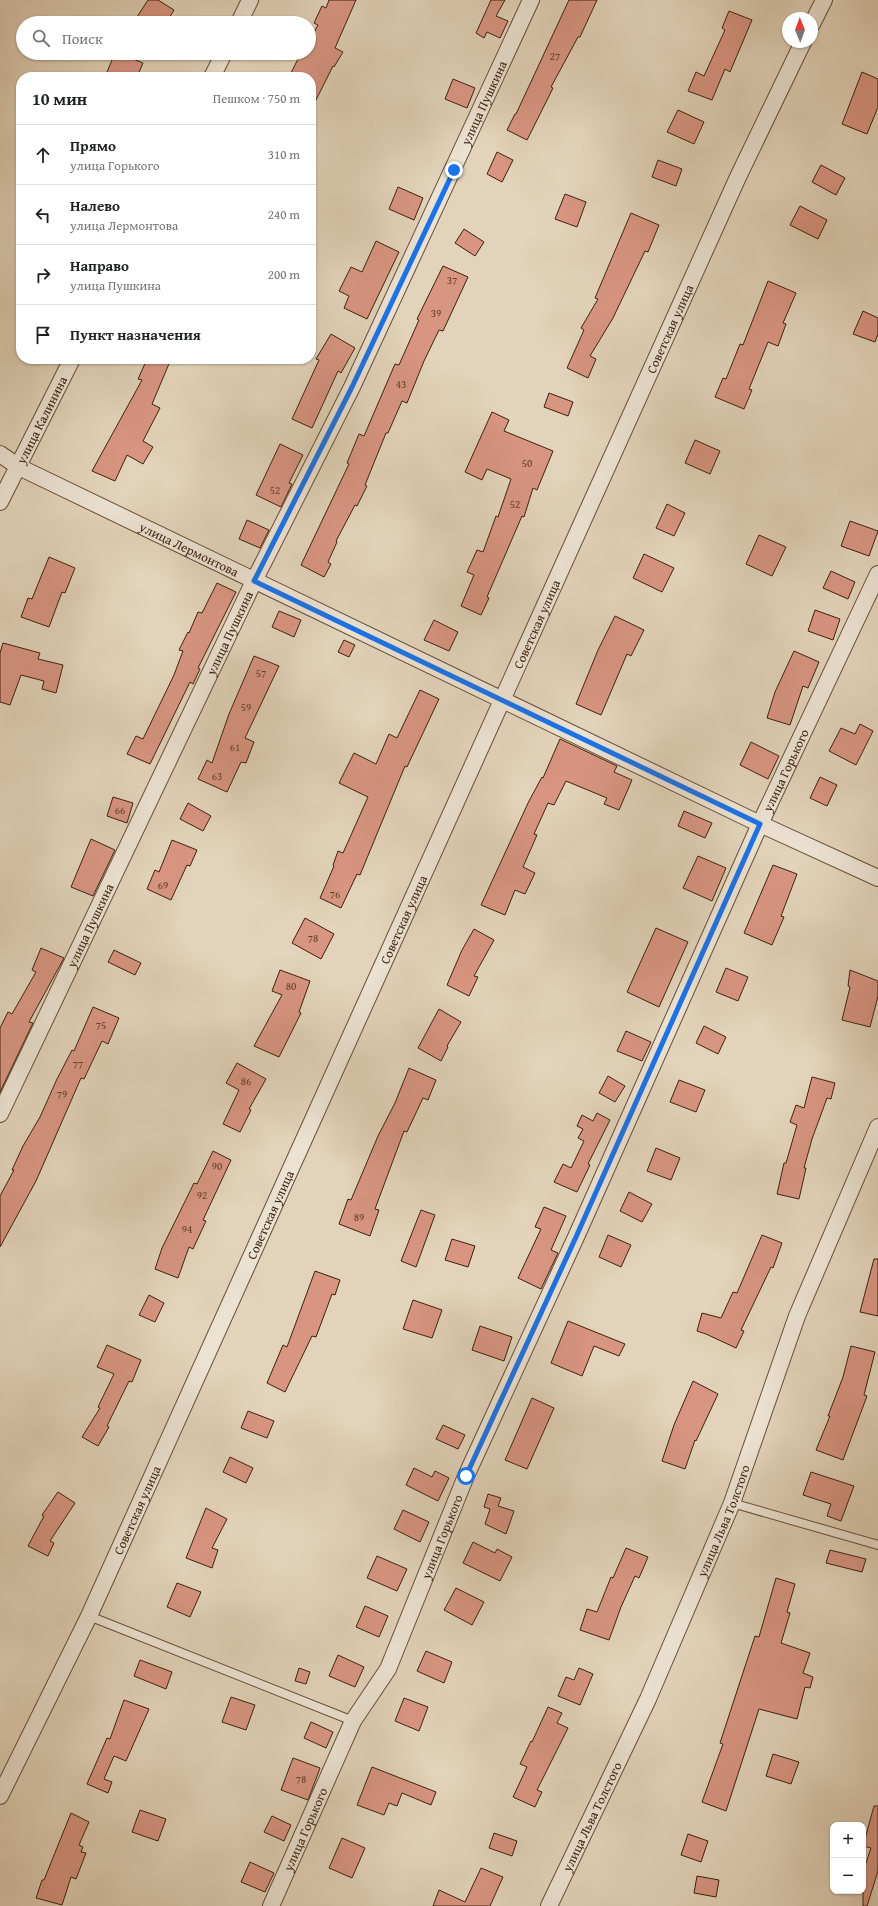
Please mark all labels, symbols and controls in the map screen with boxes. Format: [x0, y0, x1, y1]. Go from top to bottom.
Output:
north arrow [782, 12, 818, 48]
search box [16, 16, 316, 60]
icon: search [30, 27, 52, 49]
text: Поиск [62, 28, 103, 49]
house number: 27 [550, 48, 560, 64]
street label: улица Пушкина [455, 57, 512, 149]
text: 10 мин [32, 86, 87, 111]
text: Пешком · 750 m [213, 89, 300, 108]
text: Прямо [70, 135, 116, 156]
icon: ahead [32, 144, 54, 166]
text: 310 m [268, 145, 300, 164]
text: улица Горького [70, 156, 160, 175]
route end [445, 161, 463, 179]
text: Налево [70, 195, 120, 216]
icon: left [32, 204, 54, 226]
text: 240 m [268, 205, 300, 224]
text: улица Лермонтова [70, 216, 178, 235]
text: Направо [70, 255, 129, 276]
icon: right [32, 264, 54, 286]
text: 200 m [268, 265, 300, 284]
house number: 37 [447, 272, 457, 288]
text: улица Пушкина [70, 276, 161, 295]
street label: Советская улица [641, 280, 698, 376]
house number: 39 [431, 305, 441, 321]
icon: arrive [32, 324, 54, 346]
text: Пункт назначения [70, 324, 201, 345]
street label: улица Калинина [11, 372, 72, 468]
house number: 43 [396, 376, 406, 392]
house number: 50 [522, 455, 532, 471]
house number: 52 [270, 482, 280, 498]
house number: 52 [510, 496, 520, 512]
street label: улица Лермонтова [135, 517, 243, 581]
street label: Советская улица [508, 576, 565, 672]
street label: улица Пушкина [201, 587, 258, 679]
house number: 57 [256, 665, 266, 681]
house number: 59 [241, 699, 251, 715]
street label: улица Горького [757, 725, 813, 816]
house number: 61 [230, 739, 240, 755]
house number: 63 [212, 768, 222, 784]
house number: 66 [115, 802, 125, 818]
street label: Советская улица [375, 871, 432, 967]
house number: 69 [158, 877, 168, 893]
street label: улица Пушкина [61, 879, 118, 971]
house number: 76 [330, 886, 340, 902]
house number: 78 [308, 930, 318, 946]
house number: 80 [286, 978, 296, 994]
house number: 75 [96, 1017, 106, 1033]
house number: 77 [73, 1056, 83, 1072]
house number: 86 [241, 1073, 251, 1089]
house number: 79 [57, 1086, 67, 1102]
house number: 90 [212, 1158, 222, 1174]
street label: Советская улица [242, 1166, 299, 1262]
house number: 92 [197, 1187, 207, 1203]
house number: 89 [354, 1209, 364, 1225]
house number: 94 [182, 1221, 192, 1237]
street label: Советская улица [108, 1462, 165, 1558]
street label: улица Льва Толстого [692, 1462, 754, 1581]
route start [457, 1467, 475, 1485]
street label: улица Горького [416, 1491, 467, 1583]
street label: улица Льва Толстого [557, 1758, 626, 1876]
house number: 78 [296, 1771, 306, 1787]
street label: улица Горького [278, 1784, 332, 1875]
map controls [830, 1822, 866, 1894]
button: + [830, 1822, 866, 1858]
button: − [830, 1858, 866, 1894]

